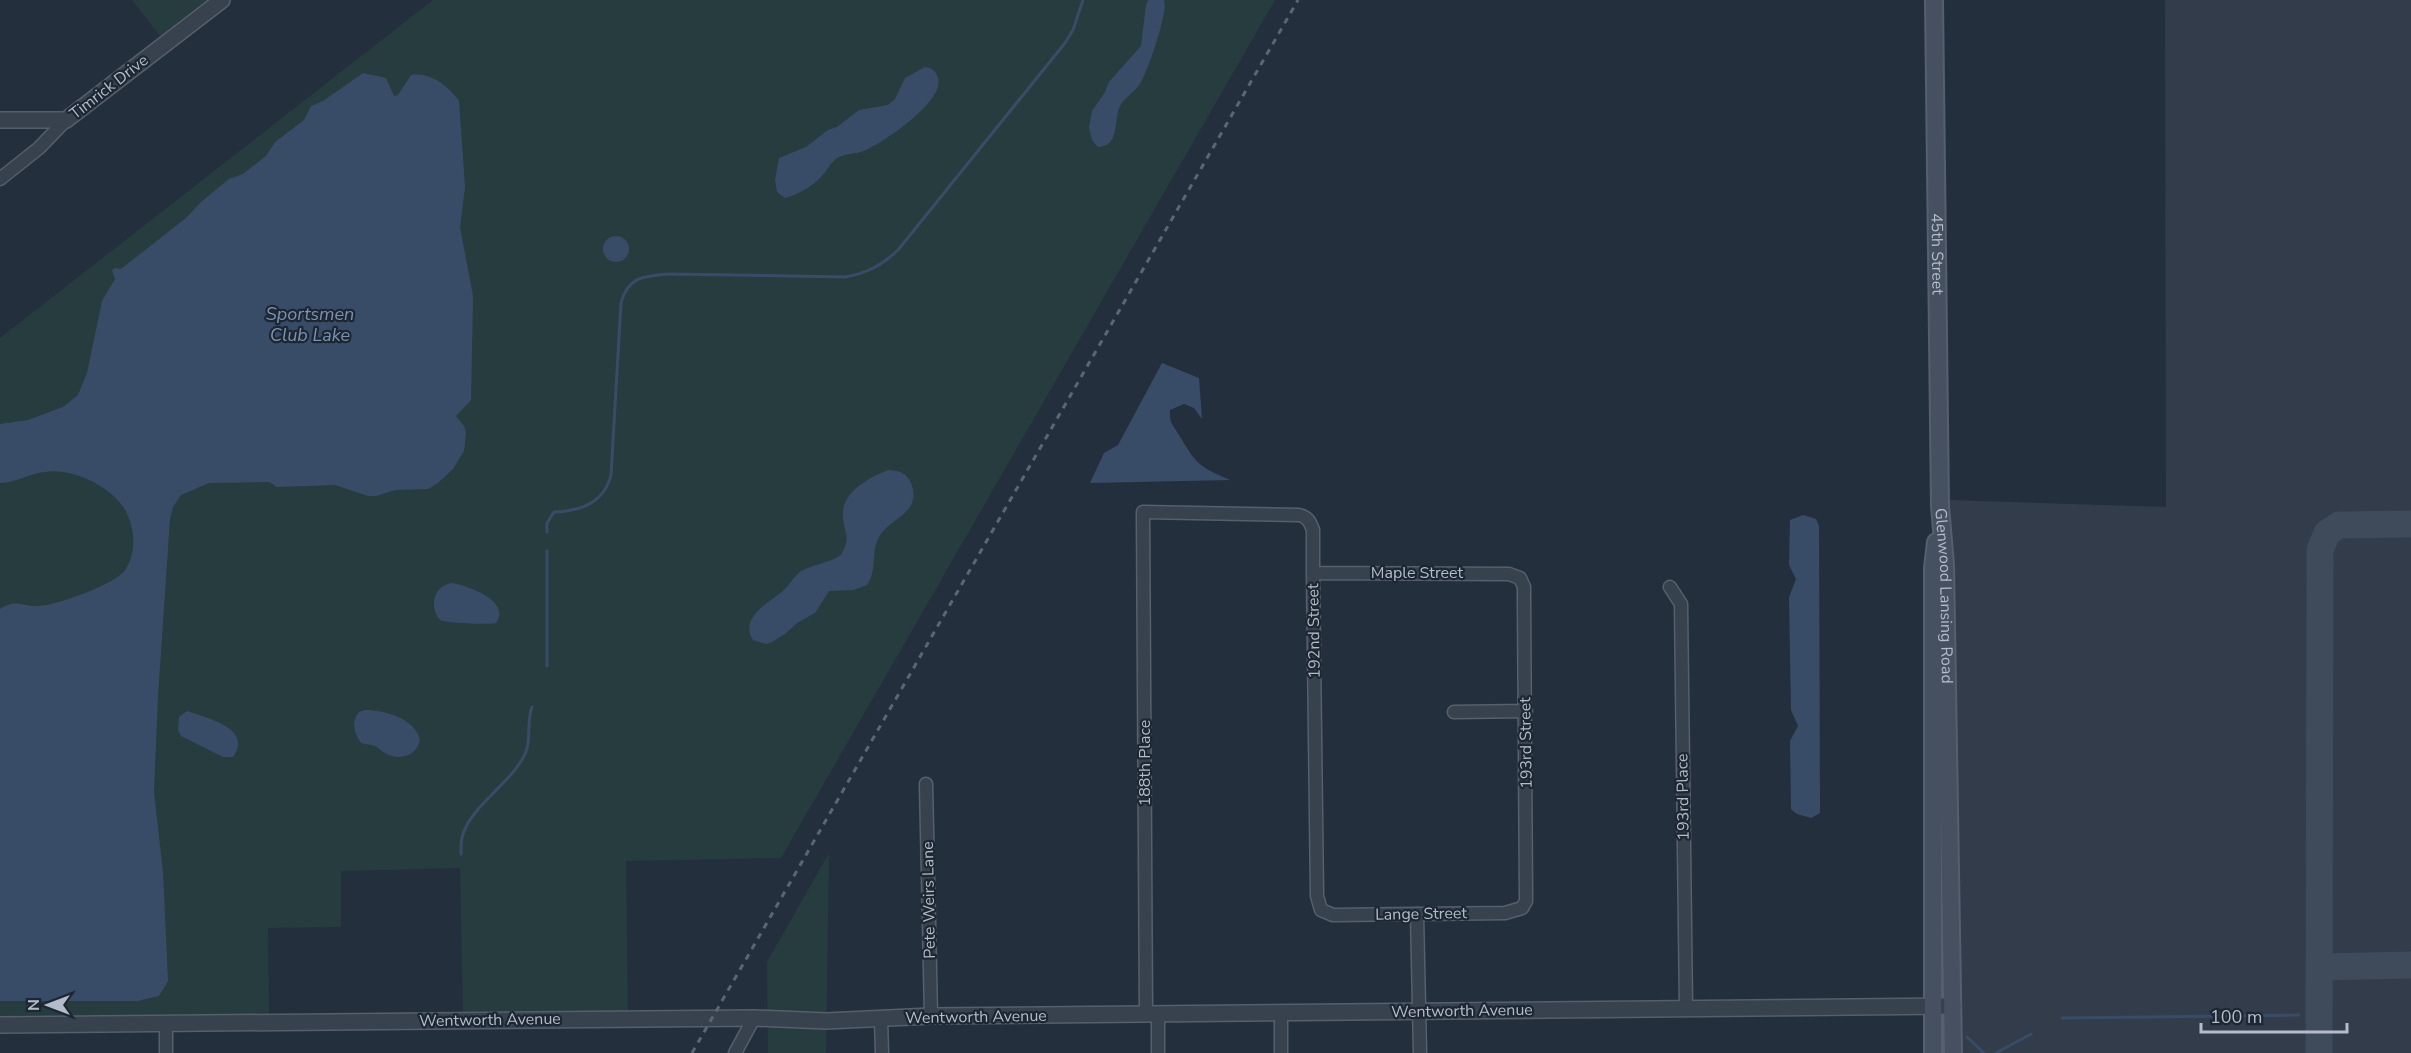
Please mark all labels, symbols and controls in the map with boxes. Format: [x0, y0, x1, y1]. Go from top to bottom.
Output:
street label: Timrick Drive [65, 49, 153, 125]
street label: 45th Street [1926, 213, 1949, 295]
water label: Sportsmen Club Lake [266, 302, 354, 347]
street label: Glenwood Lansing Road [1929, 507, 1958, 684]
street label: Maple Street [1371, 562, 1464, 584]
street label: 192nd Street [1302, 583, 1326, 679]
street label: 193rd Street [1514, 697, 1538, 789]
street label: 188th Place [1134, 720, 1156, 806]
street label: 193rd Place [1671, 753, 1695, 841]
street label: Pete Weirs Lane [917, 841, 941, 959]
street label: Lange Street [1375, 902, 1468, 926]
north arrow [18, 975, 78, 1035]
scale bar [2201, 996, 2346, 1034]
text: N [23, 999, 45, 1011]
street label: Wentworth Avenue [1391, 999, 1533, 1023]
street label: Wentworth Avenue [905, 1005, 1047, 1029]
text: 100 m [2210, 1005, 2262, 1029]
street label: Wentworth Avenue [419, 1008, 561, 1032]

